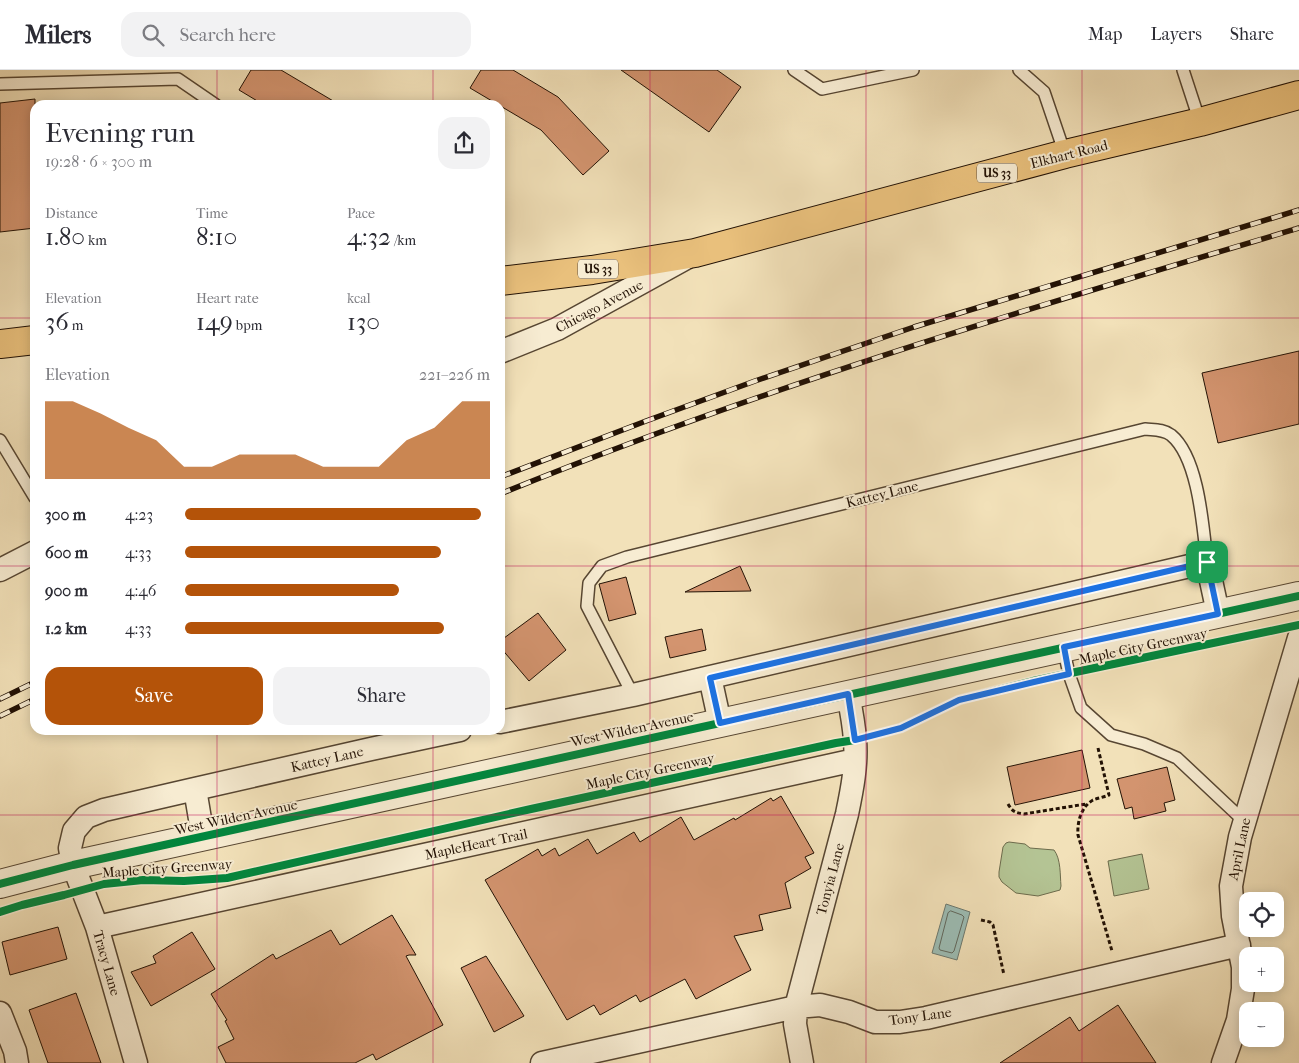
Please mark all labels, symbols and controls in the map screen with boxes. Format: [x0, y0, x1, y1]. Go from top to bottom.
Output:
search box [121, 12, 471, 57]
text: Milers [25, 21, 91, 49]
icon: search [139, 21, 167, 49]
text: Search here [179, 24, 276, 46]
text: Map [1088, 24, 1122, 45]
text: Layers [1150, 24, 1202, 45]
text: Share [1230, 24, 1274, 45]
text: Evening run [45, 116, 195, 149]
button: share [438, 117, 490, 169]
street label: Elkhart Road [1029, 137, 1110, 172]
text: 19:28 · 6 × 300 m [45, 152, 152, 171]
road number: US 33 [977, 164, 1017, 182]
text: Distance [45, 205, 98, 222]
text: Time [196, 205, 228, 222]
text: Pace [347, 205, 375, 222]
text: 1.80 [45, 222, 85, 251]
text: 8:10 [196, 222, 237, 251]
text: 4:32 [347, 222, 391, 251]
text: km [85, 232, 107, 249]
text: /km [391, 232, 416, 249]
road number: US 33 [578, 260, 618, 278]
street label: Chicago Avenue [553, 276, 646, 337]
text: Elevation [45, 290, 102, 307]
text: Heart rate [196, 290, 259, 307]
text: kcal [347, 290, 371, 307]
text: 36 [45, 307, 69, 336]
text: 149 [196, 307, 233, 336]
text: 130 [347, 307, 380, 336]
text: m [69, 317, 83, 334]
text: bpm [233, 317, 262, 334]
text: Elevation [45, 365, 110, 384]
text: 221–226 m [419, 365, 490, 384]
street label: Kattey Lane [844, 477, 920, 512]
text: 300 m [45, 505, 86, 524]
text: 4:23 [125, 505, 153, 524]
pin [1186, 541, 1228, 583]
text: 600 m [45, 543, 88, 562]
text: 4:33 [125, 543, 151, 562]
icon: arrive [1193, 548, 1221, 576]
text: 900 m [45, 581, 88, 600]
text: 4:46 [125, 581, 156, 600]
text: 1.2 km [45, 619, 87, 638]
text: 4:33 [125, 619, 151, 638]
street label: Maple City Greenway [1077, 624, 1209, 668]
button: Save [45, 667, 263, 725]
button: Share [273, 667, 490, 725]
street label: West Wilden Avenue [568, 708, 695, 751]
street label: Kattey Lane [289, 743, 365, 776]
street label: Maple City Greenway [584, 749, 716, 793]
street label: West Wilden Avenue [172, 796, 299, 839]
street label: April Lane [1224, 816, 1254, 883]
street label: MapleHeart Trail [423, 825, 529, 864]
street label: Tonyia Lane [813, 841, 848, 917]
street label: Maple City Greenway [101, 855, 233, 882]
map controls [1239, 892, 1284, 1047]
button: locate [1239, 892, 1284, 937]
street label: Tracy Lane [89, 928, 124, 998]
button: + [1239, 947, 1284, 992]
button: − [1239, 1002, 1284, 1047]
street label: Tony Lane [888, 1004, 953, 1029]

